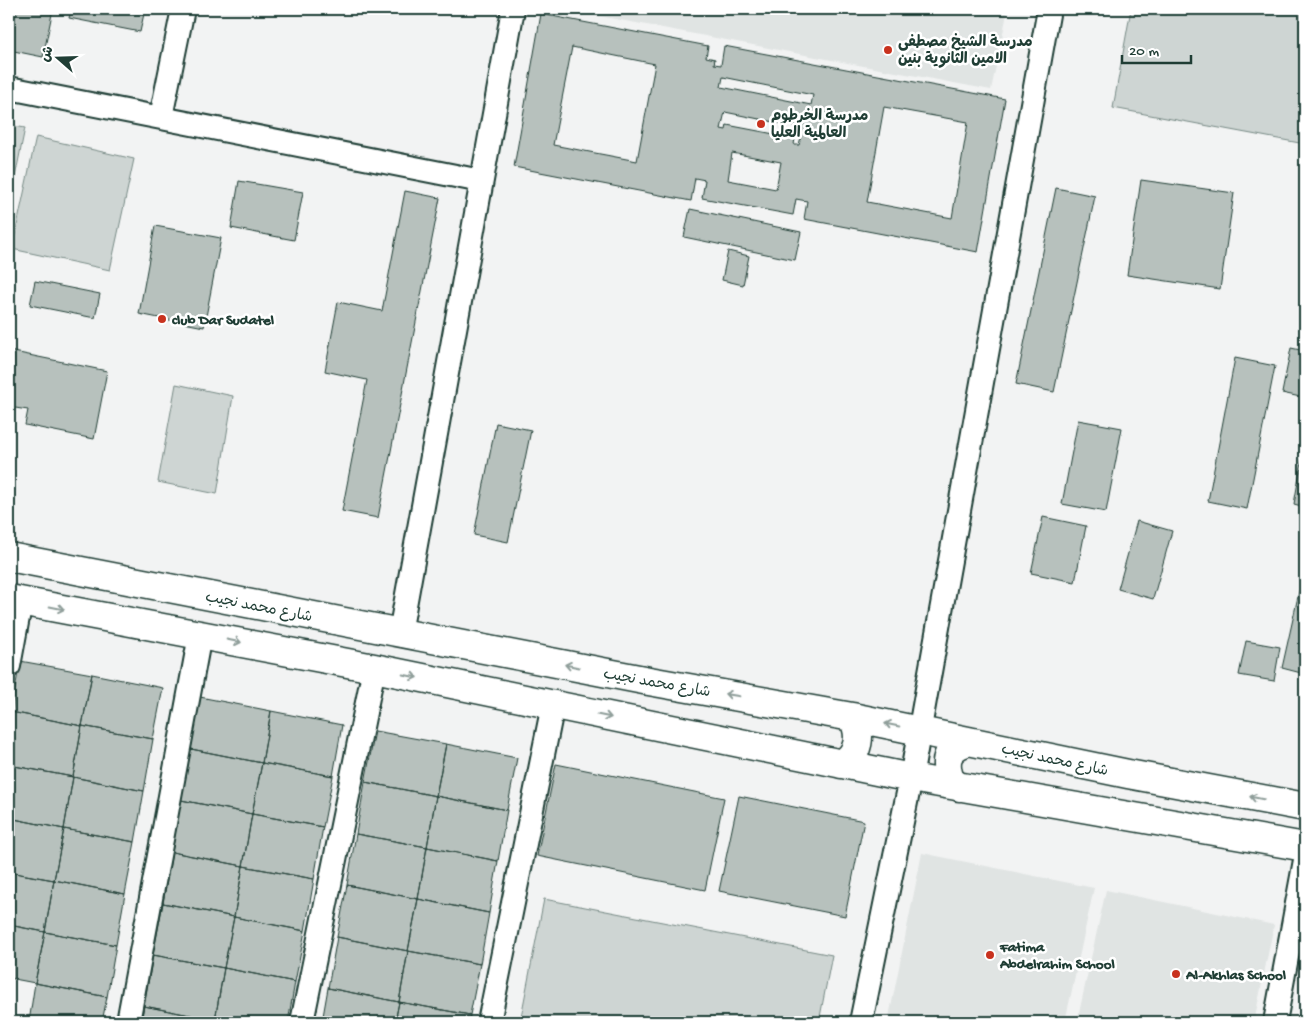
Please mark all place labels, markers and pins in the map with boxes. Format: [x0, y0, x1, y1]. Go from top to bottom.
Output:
place label: مدرسة الشيخ مصطفى الامين الثانوية بنين [898, 33, 1033, 69]
marker: مدرسة الشيخ مصطفى الامين الثانوية بنين [882, 44, 894, 56]
place label: مدرسة الخرطوم العالمية العليا [771, 107, 868, 143]
marker: مدرسة الخرطوم العالمية العليا [755, 118, 767, 130]
place label: club Dar Sudatel [172, 312, 275, 330]
marker: club Dar Sudatel [156, 313, 168, 325]
place label: Fatima Abdelrahim School [999, 939, 1115, 974]
marker: Fatima Abdelrahim School [984, 949, 996, 961]
place label: Al-Akhlas School [1185, 967, 1287, 985]
marker: Al-Akhlas School [1170, 968, 1182, 980]

